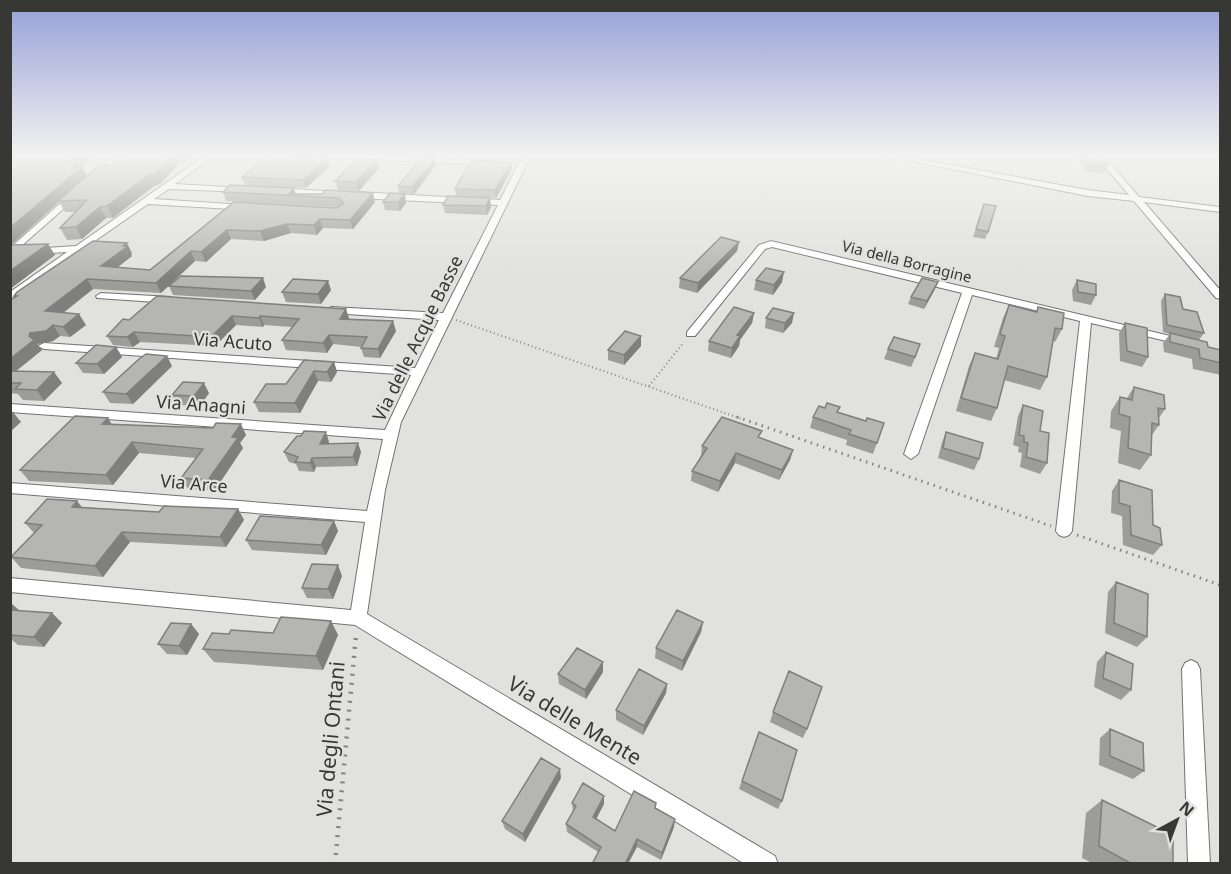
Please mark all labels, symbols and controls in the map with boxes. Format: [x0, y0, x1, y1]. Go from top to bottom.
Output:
street label: Via della Borragine [840, 235, 974, 287]
street label: Via delle Acque Basse [366, 251, 468, 425]
street label: Via Acuto [193, 326, 273, 356]
street label: Via Anagni [155, 389, 247, 419]
street label: Via Arce [159, 468, 229, 498]
street label: Via degli Ontani [309, 660, 351, 818]
street label: Via delle Mente [503, 669, 647, 771]
north arrow [1147, 790, 1207, 850]
text: N [1175, 796, 1199, 821]

